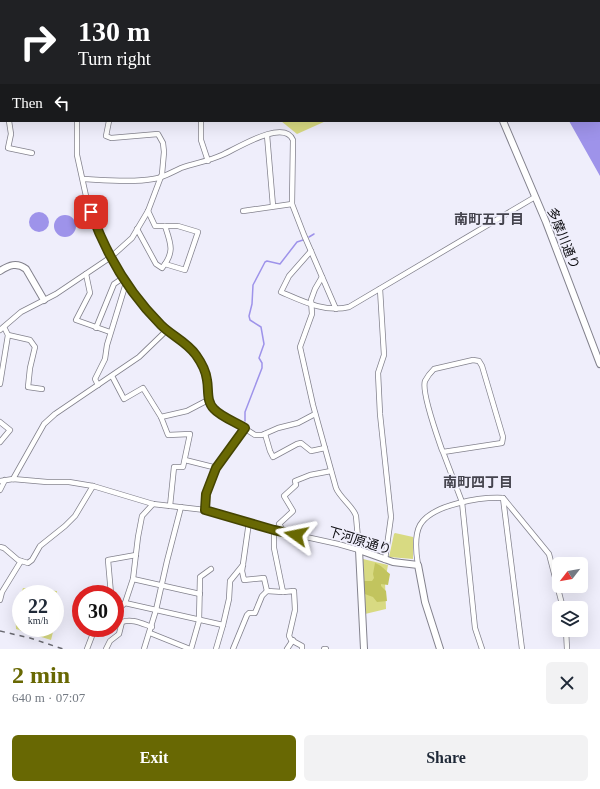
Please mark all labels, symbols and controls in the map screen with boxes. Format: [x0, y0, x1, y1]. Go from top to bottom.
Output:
icon: right [12, 16, 64, 68]
text: 130 m [78, 16, 150, 47]
text: Turn right [78, 49, 151, 69]
icon: left [51, 92, 73, 114]
text: Then [12, 95, 43, 111]
pin [74, 195, 108, 229]
icon: arrive [80, 201, 102, 223]
street label: 多摩川通り [544, 205, 583, 271]
district label: 南町五丁目 [454, 212, 524, 227]
district label: 南町四丁目 [443, 475, 513, 490]
position arrow [275, 514, 317, 556]
street label: 下河原通り [327, 524, 393, 557]
north arrow [552, 557, 588, 593]
map controls [552, 557, 588, 637]
speed limit sign: 30 [72, 585, 124, 637]
text: 22 [28, 595, 48, 617]
button: layers [552, 601, 588, 637]
text: km/h [28, 615, 48, 626]
text: 2 min [12, 662, 70, 688]
button: close [546, 662, 588, 704]
text: 640 m · 07:07 [12, 690, 85, 705]
button: Exit [12, 735, 296, 781]
button: Share [304, 735, 588, 781]

